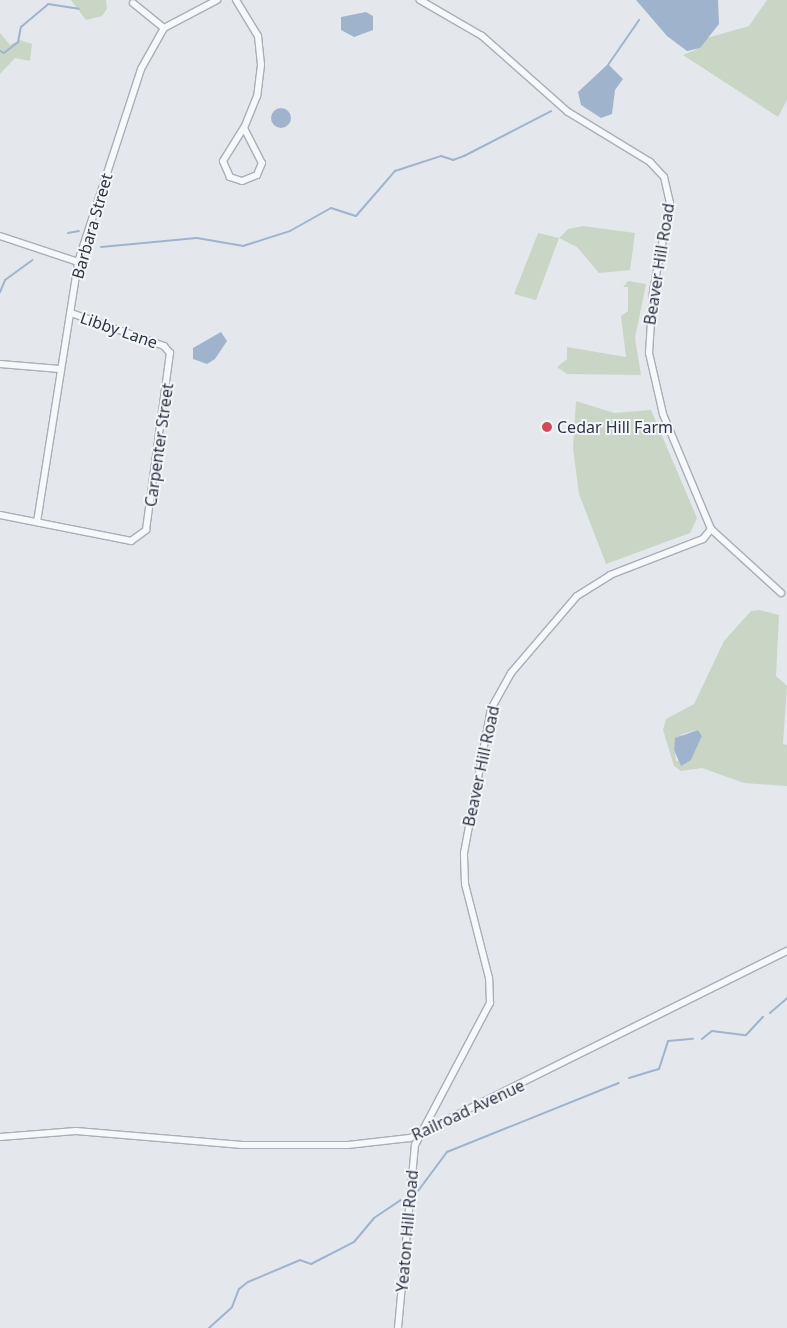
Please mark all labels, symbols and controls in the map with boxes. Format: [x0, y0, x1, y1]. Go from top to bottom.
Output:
street label: Barbara Street [68, 171, 116, 281]
street label: Beaver Hill Road [640, 202, 678, 326]
street label: Libby Lane [78, 308, 160, 352]
street label: Carpenter Street [141, 382, 177, 508]
place label: Cedar Hill Farm [557, 417, 673, 437]
marker: Cedar Hill Farm [541, 421, 553, 433]
street label: Beaver Hill Road [459, 704, 503, 828]
street label: Railroad Avenue [409, 1075, 527, 1145]
street label: Yeaton Hill Road [392, 1169, 422, 1293]

